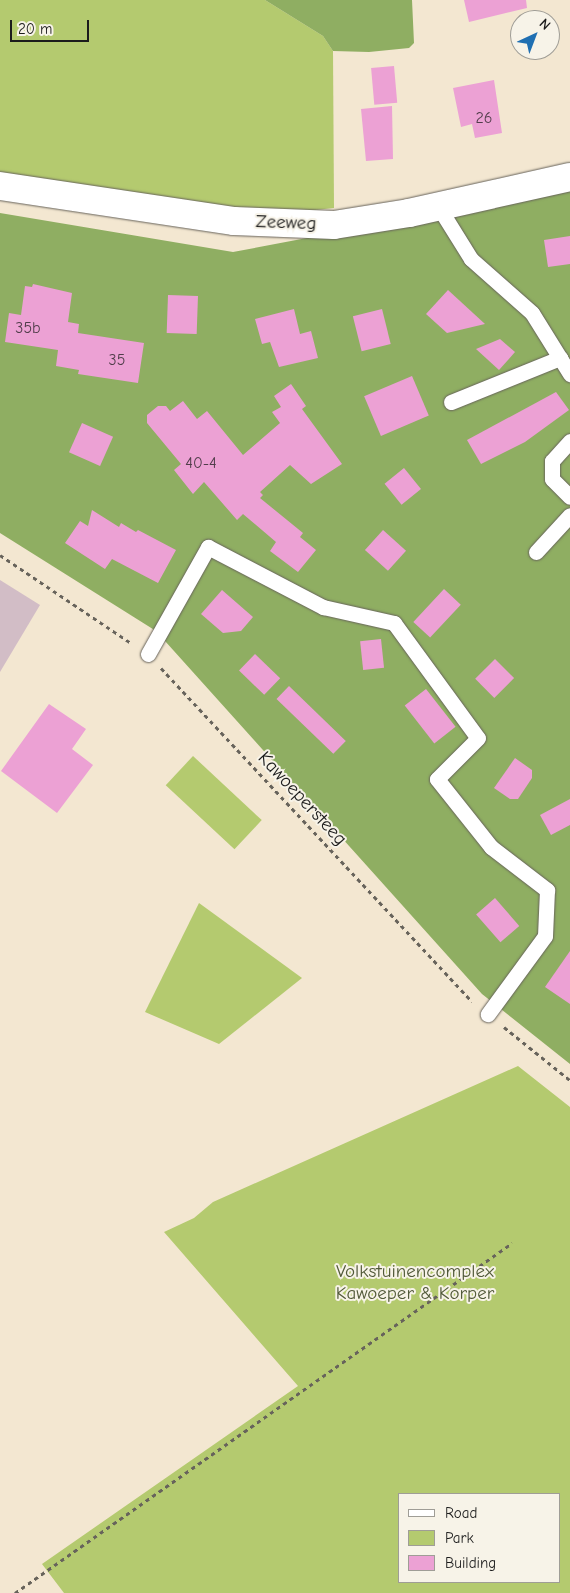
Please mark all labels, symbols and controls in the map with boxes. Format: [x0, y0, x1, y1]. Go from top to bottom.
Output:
scale bar [12, 10, 91, 42]
north arrow [510, 10, 560, 60]
text: N [536, 15, 554, 34]
text: 20 m [18, 20, 52, 38]
house number: 26 [475, 108, 493, 128]
street label: Zeeweg [255, 211, 317, 235]
house number: 35b [15, 318, 41, 338]
house number: 35 [109, 350, 125, 370]
house number: 40-4 [185, 453, 217, 473]
street label: Kawoepersteeg [253, 747, 351, 851]
park label: Volkstuinencomplex Kawoeper & Korper [336, 1261, 494, 1305]
legend [398, 1493, 560, 1583]
text: Road [445, 1504, 477, 1522]
text: Park [445, 1529, 474, 1547]
text: Building [445, 1554, 496, 1572]

